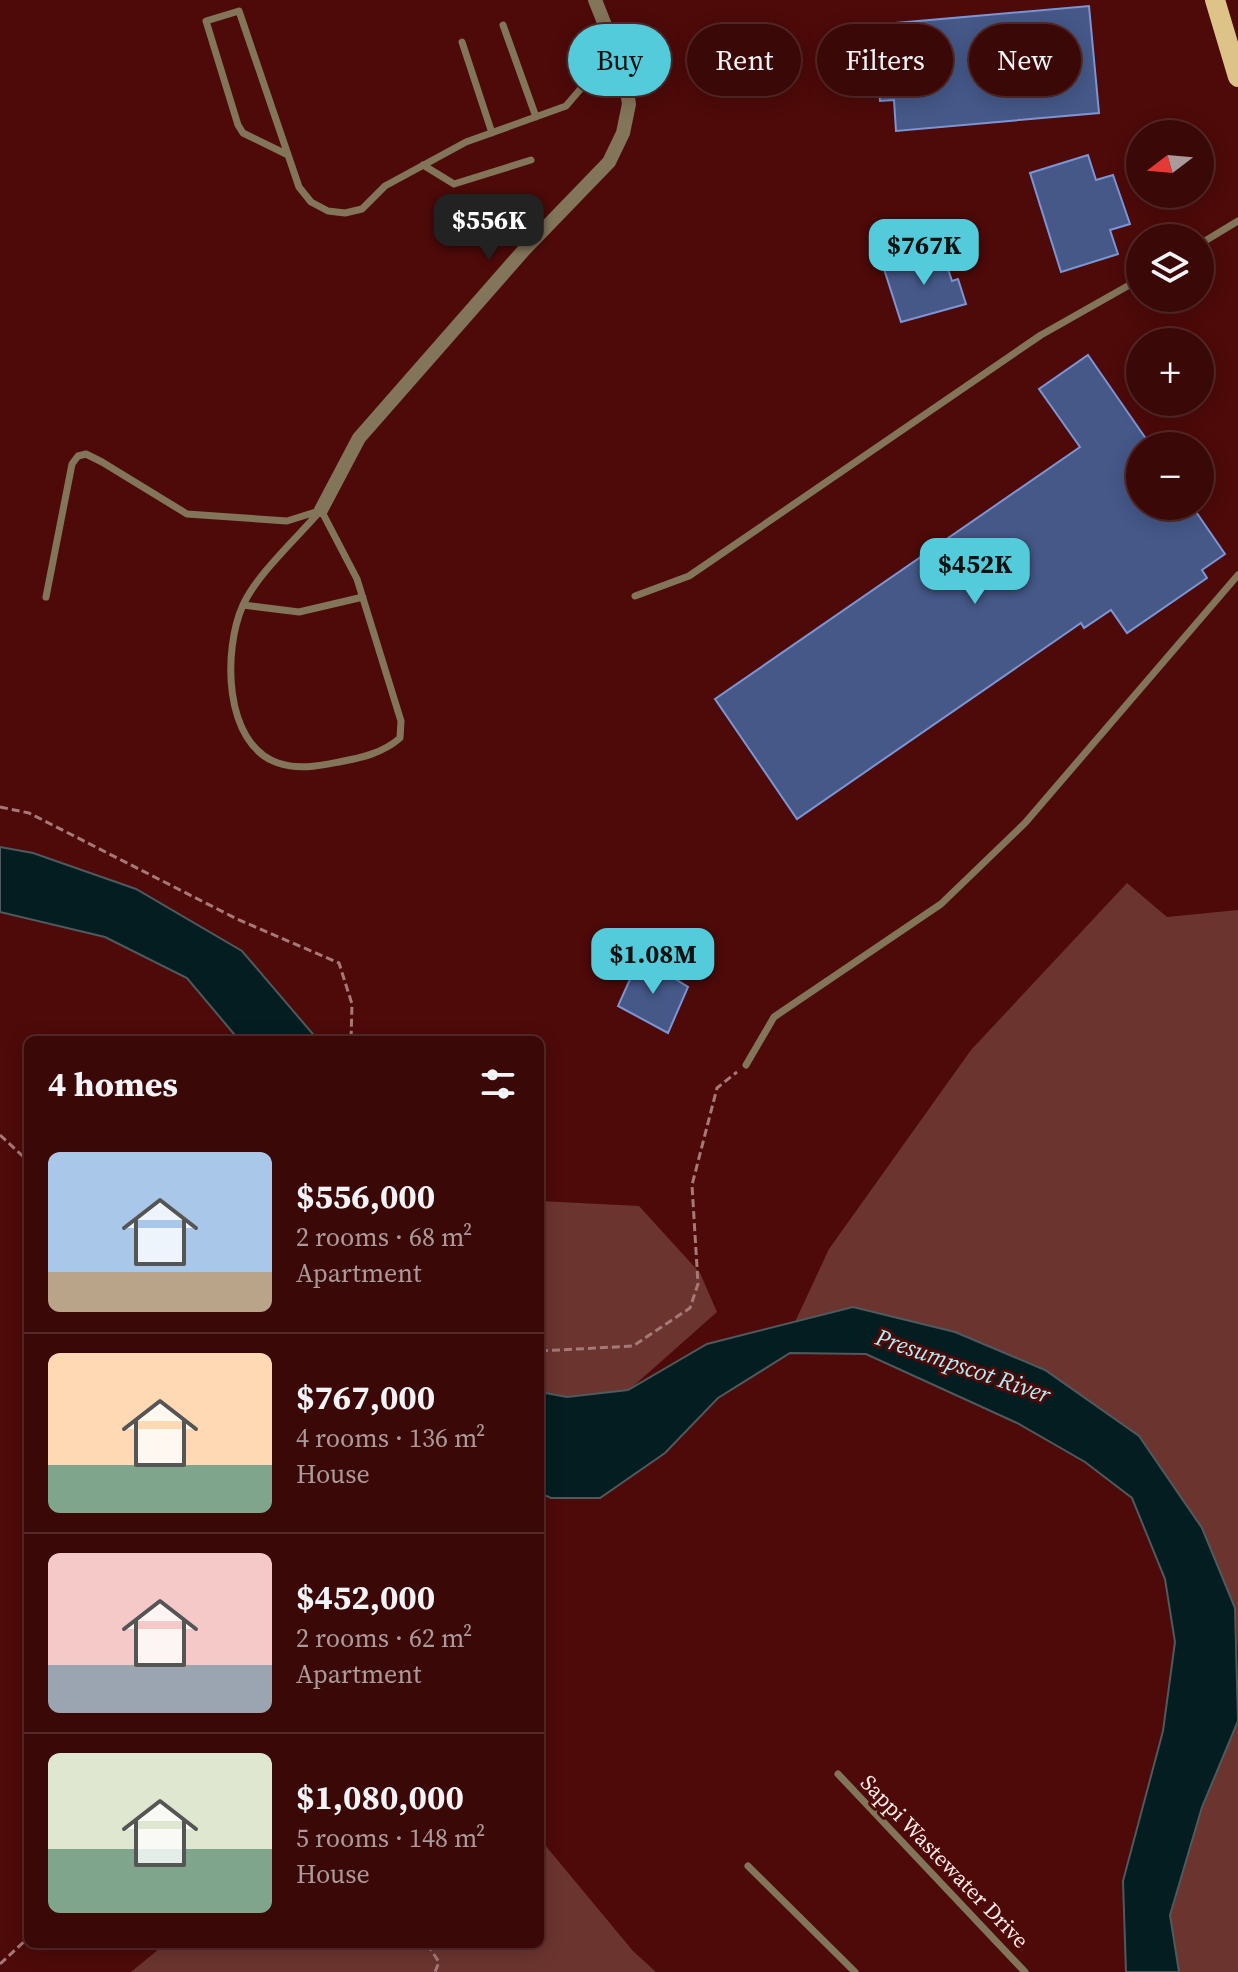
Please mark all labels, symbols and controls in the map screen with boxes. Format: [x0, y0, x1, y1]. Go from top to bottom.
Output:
chip: Buy [568, 24, 671, 96]
chip: Rent [687, 24, 801, 96]
chip: Filters [817, 24, 953, 96]
chip: New [969, 24, 1081, 96]
north arrow [1126, 120, 1214, 208]
map controls [1126, 120, 1214, 520]
pin: $556K [433, 194, 545, 262]
text: $556K [452, 202, 526, 238]
pin: $767K [868, 219, 980, 287]
button: layers [1126, 224, 1214, 312]
text: $767K [887, 227, 961, 263]
button: + [1126, 328, 1214, 416]
button: − [1126, 432, 1214, 520]
pin: $452K [919, 538, 1031, 606]
text: $452K [938, 546, 1012, 582]
pin: $1.08M [588, 928, 718, 996]
text: $1.08M [609, 936, 697, 972]
text: 4 homes [48, 1061, 178, 1107]
icon: filters [476, 1062, 520, 1106]
text: $556,000 [296, 1173, 435, 1219]
icon: home [112, 1184, 208, 1280]
text: 2 rooms · 68 m² [296, 1219, 472, 1255]
text: Apartment [296, 1255, 421, 1291]
water label: Presumpscot River [870, 1320, 1056, 1411]
text: $767,000 [296, 1374, 435, 1420]
icon: home [112, 1385, 208, 1481]
text: 4 rooms · 136 m² [296, 1420, 485, 1456]
text: House [296, 1456, 370, 1492]
text: $452,000 [296, 1574, 435, 1620]
icon: home [112, 1585, 208, 1681]
text: 2 rooms · 62 m² [296, 1620, 472, 1656]
text: Apartment [296, 1656, 421, 1692]
street label: Sappi Wastewater Drive [854, 1768, 1036, 1954]
text: $1,080,000 [296, 1774, 464, 1820]
icon: home [112, 1785, 208, 1881]
text: 5 rooms · 148 m² [296, 1820, 485, 1856]
text: House [296, 1856, 370, 1892]

